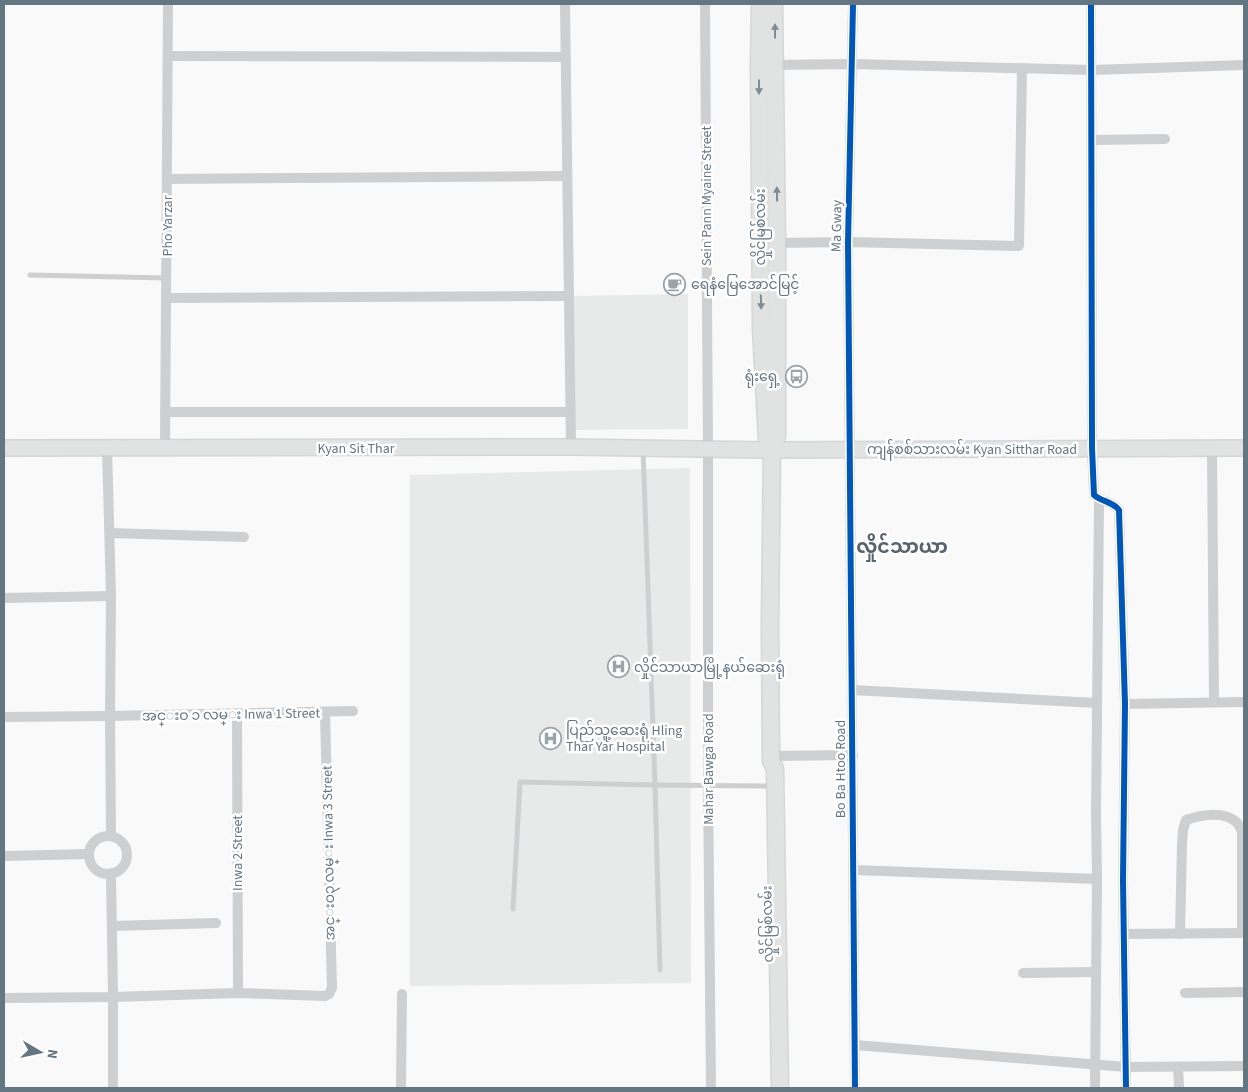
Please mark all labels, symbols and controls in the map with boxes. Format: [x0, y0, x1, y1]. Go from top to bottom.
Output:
one-way arrow [771, 23, 779, 39]
one-way arrow [755, 80, 763, 96]
street label: Sein Pann Myaine Street [697, 126, 717, 266]
one-way arrow [773, 185, 781, 201]
street label: လှိုင်မြစ်လမ်း [750, 188, 772, 266]
street label: Pho Yarzar [158, 195, 178, 257]
street label: Ma Gway [827, 199, 847, 252]
cafe icon: ရေနံမြေအောင်မြင့် [663, 272, 687, 296]
place label: ရေနံမြေအောင်မြင့် [691, 274, 799, 296]
one-way arrow [757, 295, 765, 311]
bus stop icon: ရုံးရှေ့ [784, 364, 808, 388]
place label: ရုံးရှေ့ [745, 367, 780, 388]
street label: Kyan Sit Thar [317, 439, 395, 459]
street label: ကျန်စစ်သားလမ်း Kyan Sitthar Road [867, 439, 1077, 461]
district label: လှိုင်သာယာ [856, 533, 948, 562]
hospital icon: လှိုင်သာယာမြို့နယ်ဆေးရုံ [606, 655, 630, 679]
place label: လှိုင်သာယာမြို့နယ်ဆေးရုံ [634, 657, 785, 679]
street label: အင္းဝ ၁ လမ္း Inwa 1 Street [142, 703, 321, 727]
street label: Mahar Bawga Road [699, 713, 719, 825]
place label: ပြည်သူ့ဆေးရုံ Hling Thar Yar Hospital [566, 720, 682, 757]
street label: Bo Ba Htoo Road [831, 720, 851, 818]
hospital icon: ပြည်သူ့ဆေးရုံ Hling Thar Yar Hospital [538, 726, 562, 750]
street label: အင္းဝ၃ လမ္း Inwa 3 Street [317, 765, 342, 941]
street label: Inwa 2 Street [228, 815, 248, 891]
street label: လှိုင်မြစ်လမ်း [756, 885, 780, 963]
north arrow [15, 1027, 65, 1077]
text: N [41, 1048, 62, 1060]

